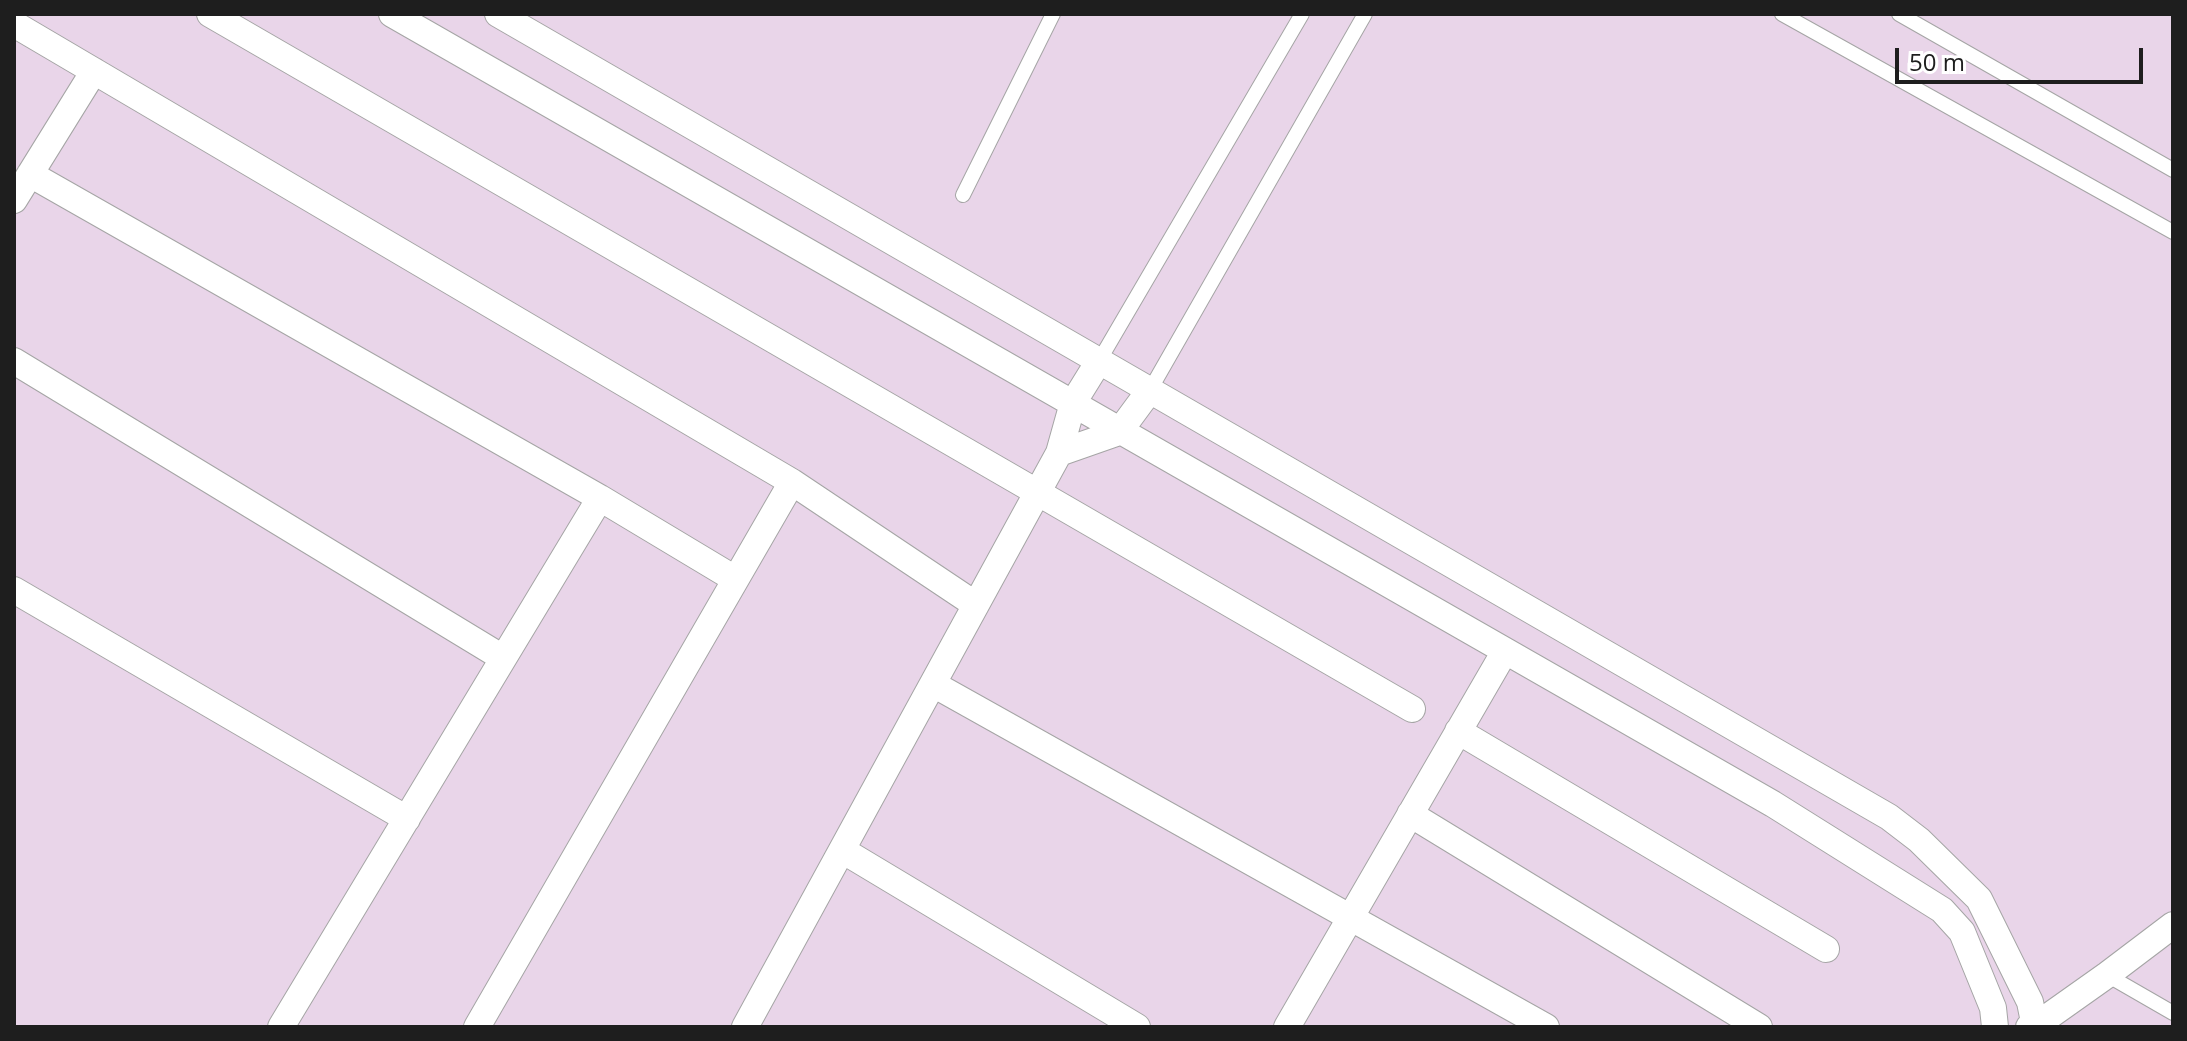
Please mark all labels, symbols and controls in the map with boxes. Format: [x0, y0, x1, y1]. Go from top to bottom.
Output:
scale bar [1899, 32, 2147, 82]
text: 50 m [1909, 45, 1965, 78]

